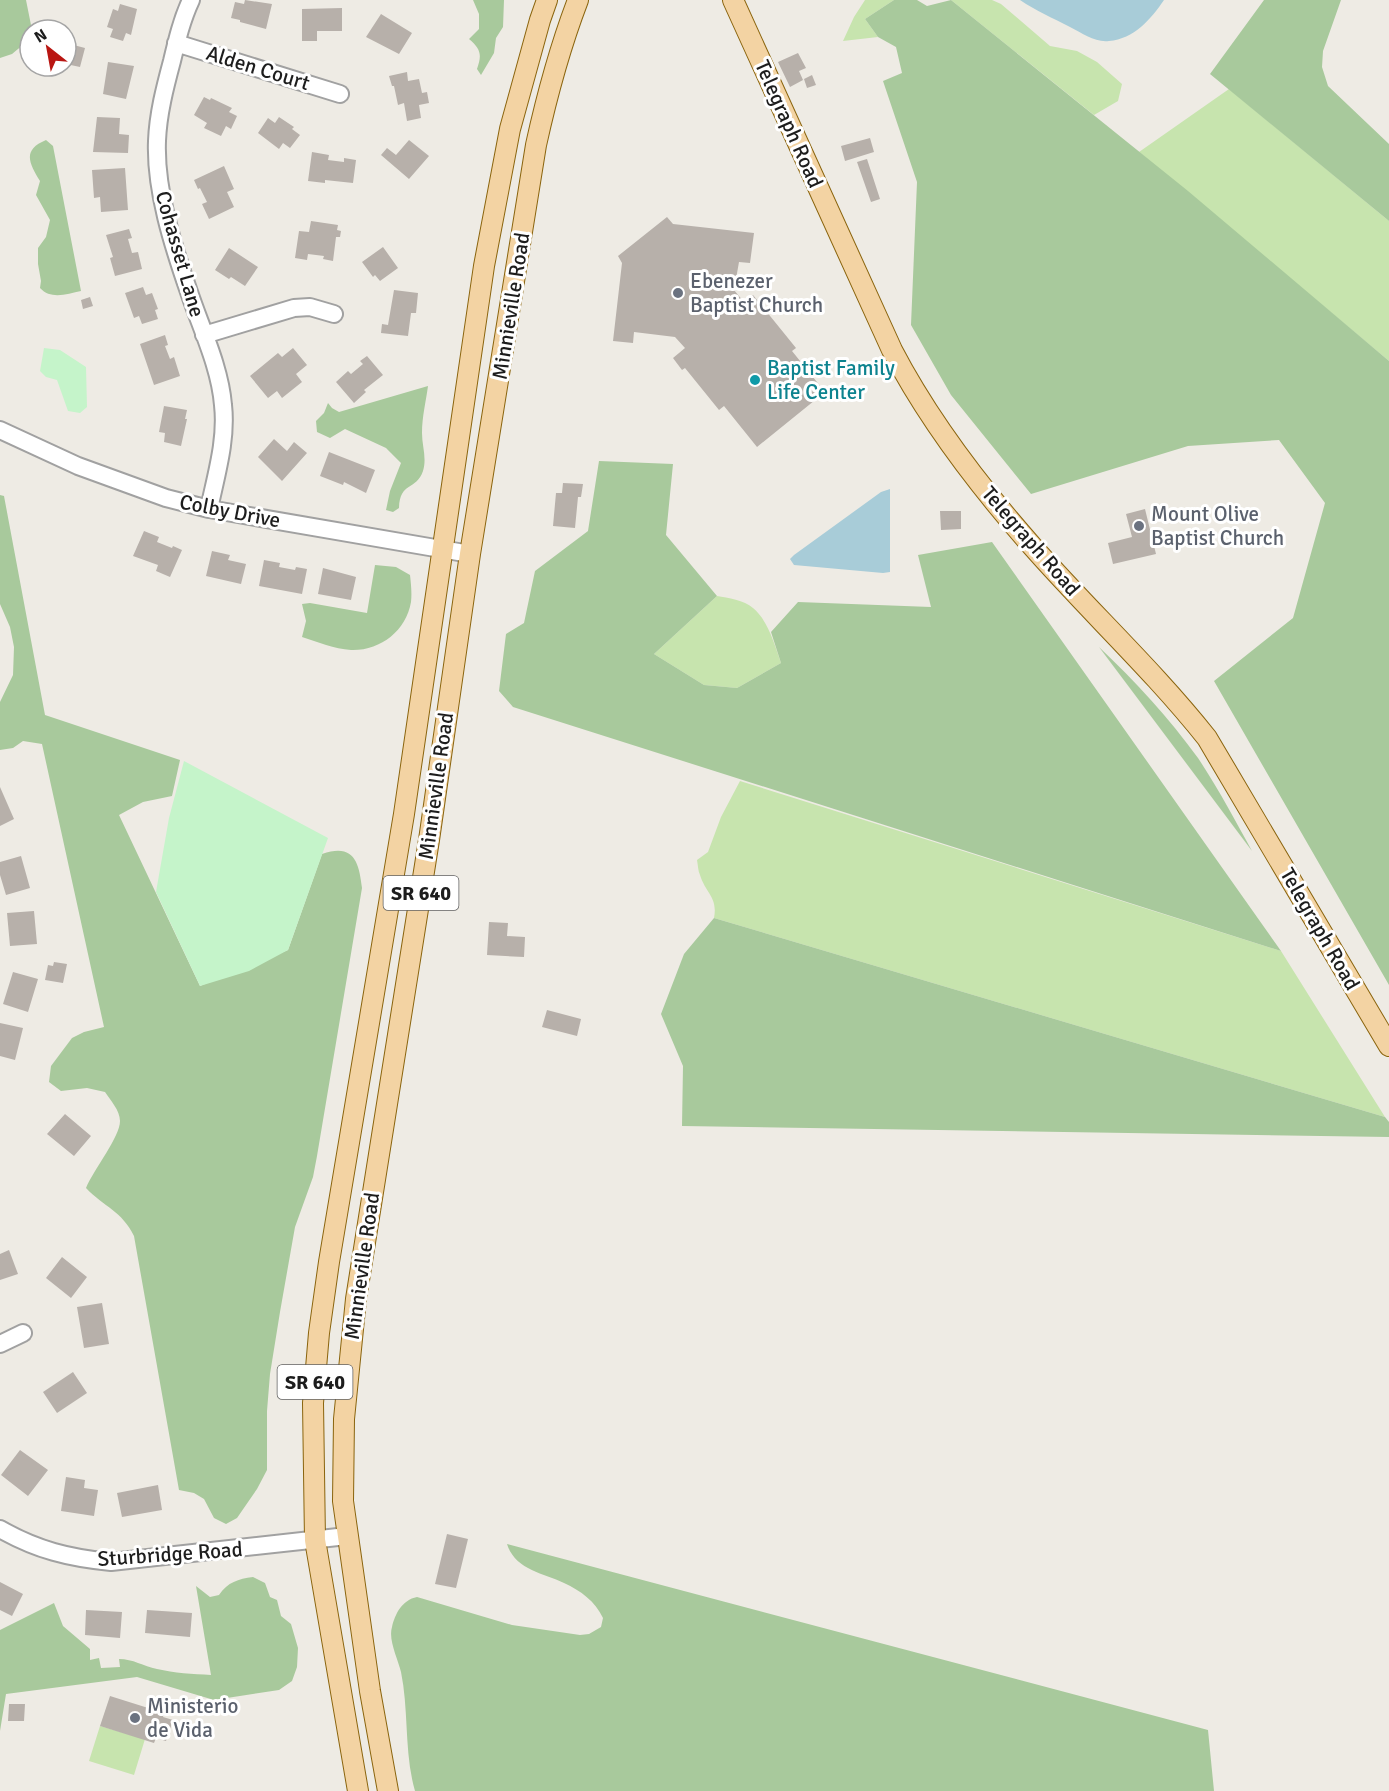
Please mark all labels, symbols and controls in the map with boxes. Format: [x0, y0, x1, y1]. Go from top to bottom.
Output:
north arrow [18, 18, 78, 78]
text: N [31, 25, 51, 47]
street label: Alden Court [203, 40, 313, 96]
street label: Telegraph Road [749, 56, 829, 192]
street label: Cohasset Lane [150, 188, 210, 320]
street label: Minnieville Road [487, 231, 535, 381]
place label: Ebenezer Baptist Church [690, 268, 823, 318]
marker: Ebenezer Baptist Church [671, 286, 685, 300]
place label: Baptist Family Life Center [767, 355, 895, 405]
marker: Baptist Family Life Center [748, 373, 762, 387]
street label: Telegraph Road [976, 481, 1086, 601]
street label: Colby Drive [177, 488, 283, 534]
place label: Mount Olive Baptist Church [1151, 501, 1284, 551]
marker: Mount Olive Baptist Church [1132, 519, 1146, 533]
street label: Minnieville Road [413, 711, 459, 861]
street label: Telegraph Road [1274, 863, 1366, 995]
road number: SR 640 [384, 876, 458, 910]
street label: Minnieville Road [339, 1191, 385, 1341]
road number: SR 640 [278, 1365, 352, 1399]
street label: Sturbridge Road [97, 1536, 243, 1572]
place label: Ministerio de Vida [147, 1693, 238, 1743]
marker: Ministerio de Vida [128, 1711, 142, 1725]

